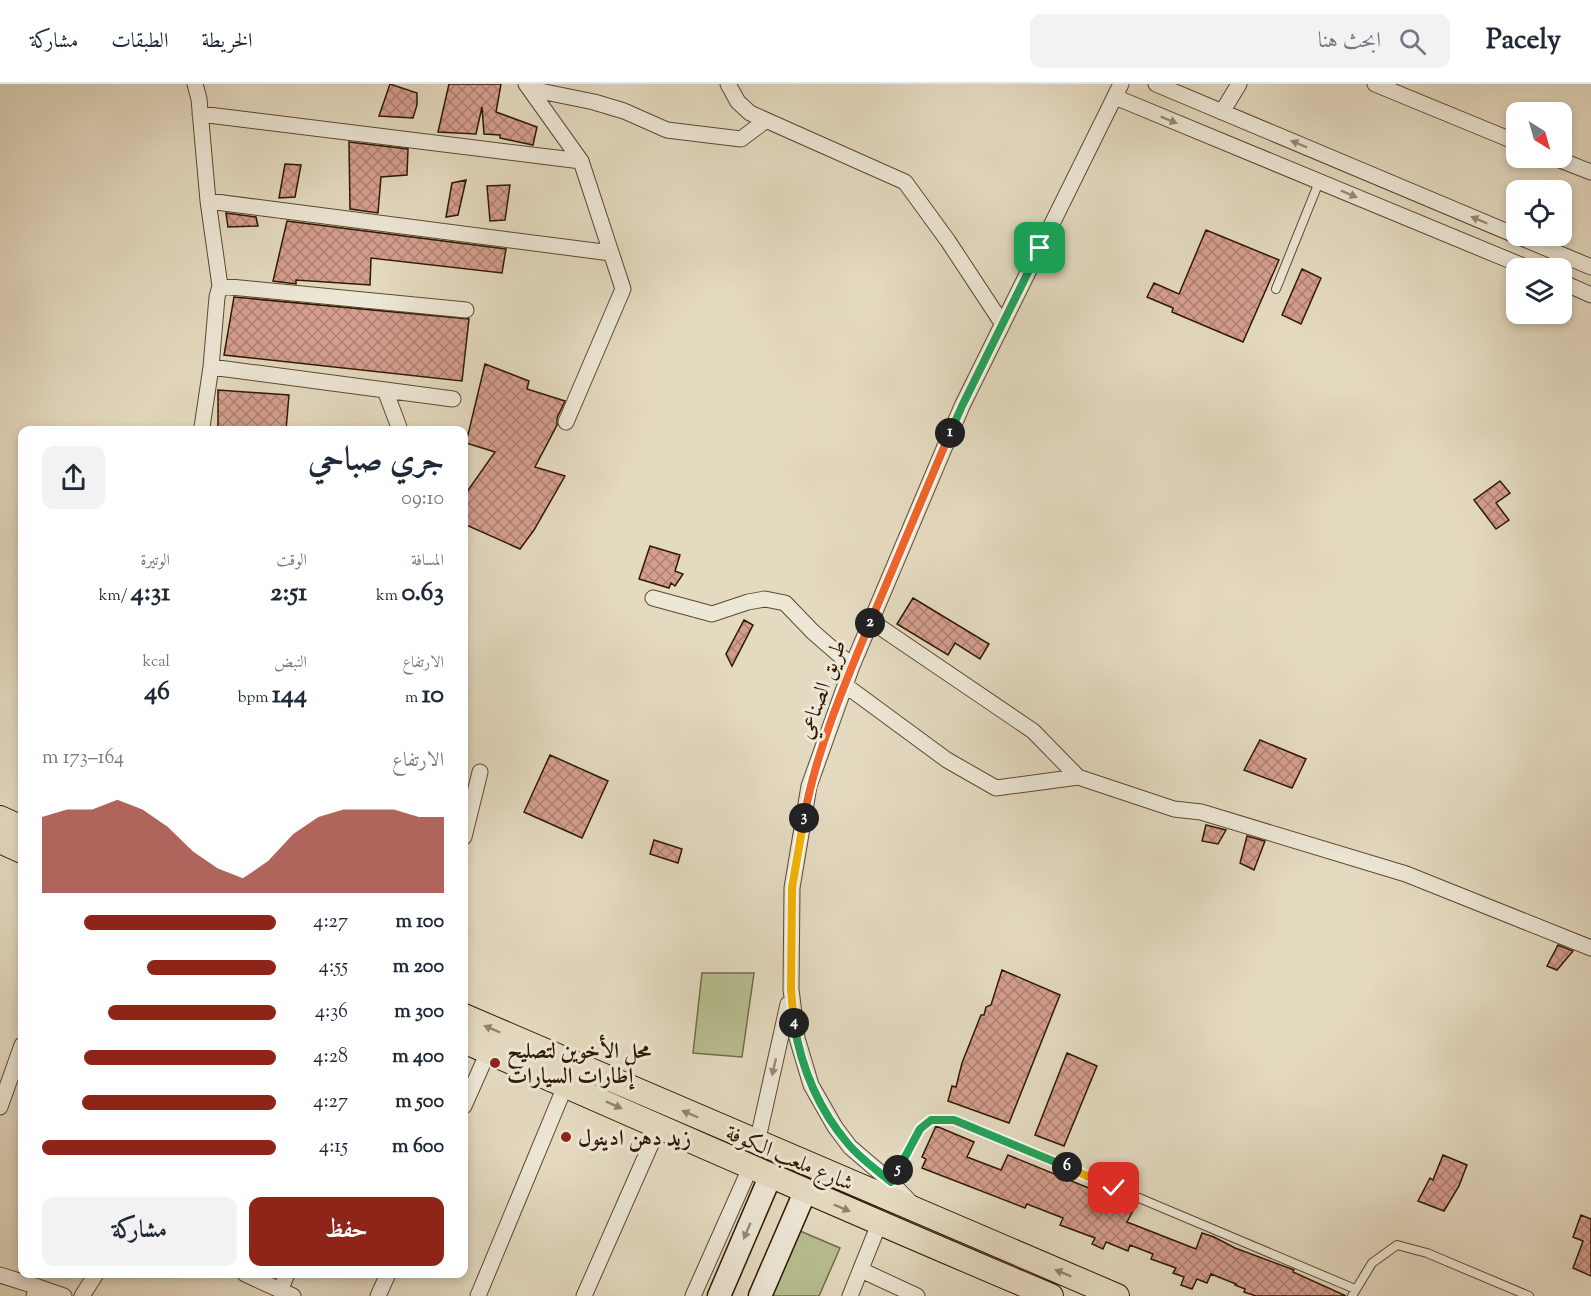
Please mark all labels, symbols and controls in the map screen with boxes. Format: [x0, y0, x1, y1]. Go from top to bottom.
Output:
search box [1030, 14, 1450, 68]
text: Pacely [1486, 21, 1561, 61]
icon: search [1396, 25, 1429, 58]
text: ابحث هنا [1318, 26, 1381, 58]
text: مشاركة [30, 27, 78, 57]
text: الطبقات [111, 27, 168, 57]
text: الخريطة [201, 27, 253, 57]
north arrow [1506, 102, 1572, 168]
map controls [1506, 102, 1572, 324]
one-way arrow [1161, 115, 1179, 125]
one-way arrow [1290, 139, 1308, 149]
button: locate [1506, 180, 1572, 246]
one-way arrow [1341, 189, 1359, 199]
one-way arrow [1470, 215, 1488, 224]
pin [1014, 222, 1065, 273]
icon: arrive [1023, 231, 1056, 264]
button: layers [1506, 258, 1572, 324]
pin: 1 [935, 418, 965, 448]
text: 1 [947, 421, 953, 444]
text: جري صباحي [308, 438, 444, 486]
button: share [42, 446, 105, 509]
text: 09:10 [401, 485, 444, 514]
text: الوتيرة [140, 550, 170, 573]
text: الوقت [276, 550, 307, 573]
text: المسافة [411, 550, 444, 573]
text: 4:31 [131, 575, 170, 612]
text: 2:51 [270, 575, 307, 612]
text: 0.63 [401, 575, 444, 612]
text: /km [99, 585, 131, 608]
text: km [376, 585, 401, 608]
pin: 2 [855, 608, 885, 638]
text: 2 [866, 611, 874, 634]
street label: طريق الصناعي [791, 636, 857, 744]
text: kcal [143, 651, 170, 674]
text: النبض [274, 652, 307, 675]
text: الارتفاع [402, 652, 444, 675]
text: 46 [144, 674, 170, 711]
text: 144 [272, 677, 307, 714]
text: 10 [422, 677, 444, 714]
text: bpm [238, 687, 272, 710]
text: m [405, 687, 422, 710]
text: 164–173 m [42, 744, 124, 773]
text: الارتفاع [392, 747, 444, 776]
pin: 3 [789, 803, 819, 833]
text: 3 [801, 806, 807, 829]
text: 4:27 [313, 908, 348, 937]
text: 100 m [395, 908, 444, 937]
text: 4:55 [319, 953, 348, 982]
text: 200 m [393, 953, 444, 982]
text: 4:36 [315, 998, 348, 1027]
text: 300 m [394, 998, 444, 1027]
pin: 4 [779, 1008, 809, 1038]
text: 4 [790, 1011, 798, 1034]
one-way arrow [483, 1023, 501, 1033]
place label: محل الأخوين لتصليح إطارات السيارات [507, 1034, 652, 1094]
text: 4:28 [313, 1043, 348, 1072]
text: 400 m [392, 1043, 444, 1072]
marker: محل الأخوين لتصليح إطارات السيارات [488, 1056, 502, 1070]
one-way arrow [769, 1058, 778, 1077]
text: 4:27 [313, 1088, 348, 1117]
text: 500 m [395, 1088, 444, 1117]
one-way arrow [605, 1101, 622, 1110]
one-way arrow [681, 1109, 699, 1119]
street label: شارع ملعب الكوفة [720, 1118, 858, 1201]
place label: زيد دهن ادينول [578, 1124, 692, 1156]
marker: زيد دهن ادينول [559, 1130, 573, 1144]
text: 4:15 [319, 1133, 348, 1162]
text: 600 m [392, 1133, 444, 1162]
pin: 6 [1052, 1152, 1082, 1182]
pin: 5 [883, 1155, 913, 1185]
text: 6 [1063, 1155, 1071, 1178]
text: 5 [895, 1158, 901, 1181]
pin [1088, 1162, 1139, 1213]
icon: check [1097, 1171, 1130, 1204]
button: مشاركة [42, 1197, 237, 1266]
button: حفظ [249, 1197, 444, 1266]
one-way arrow [833, 1204, 851, 1213]
one-way arrow [742, 1222, 752, 1240]
one-way arrow [1053, 1268, 1071, 1278]

